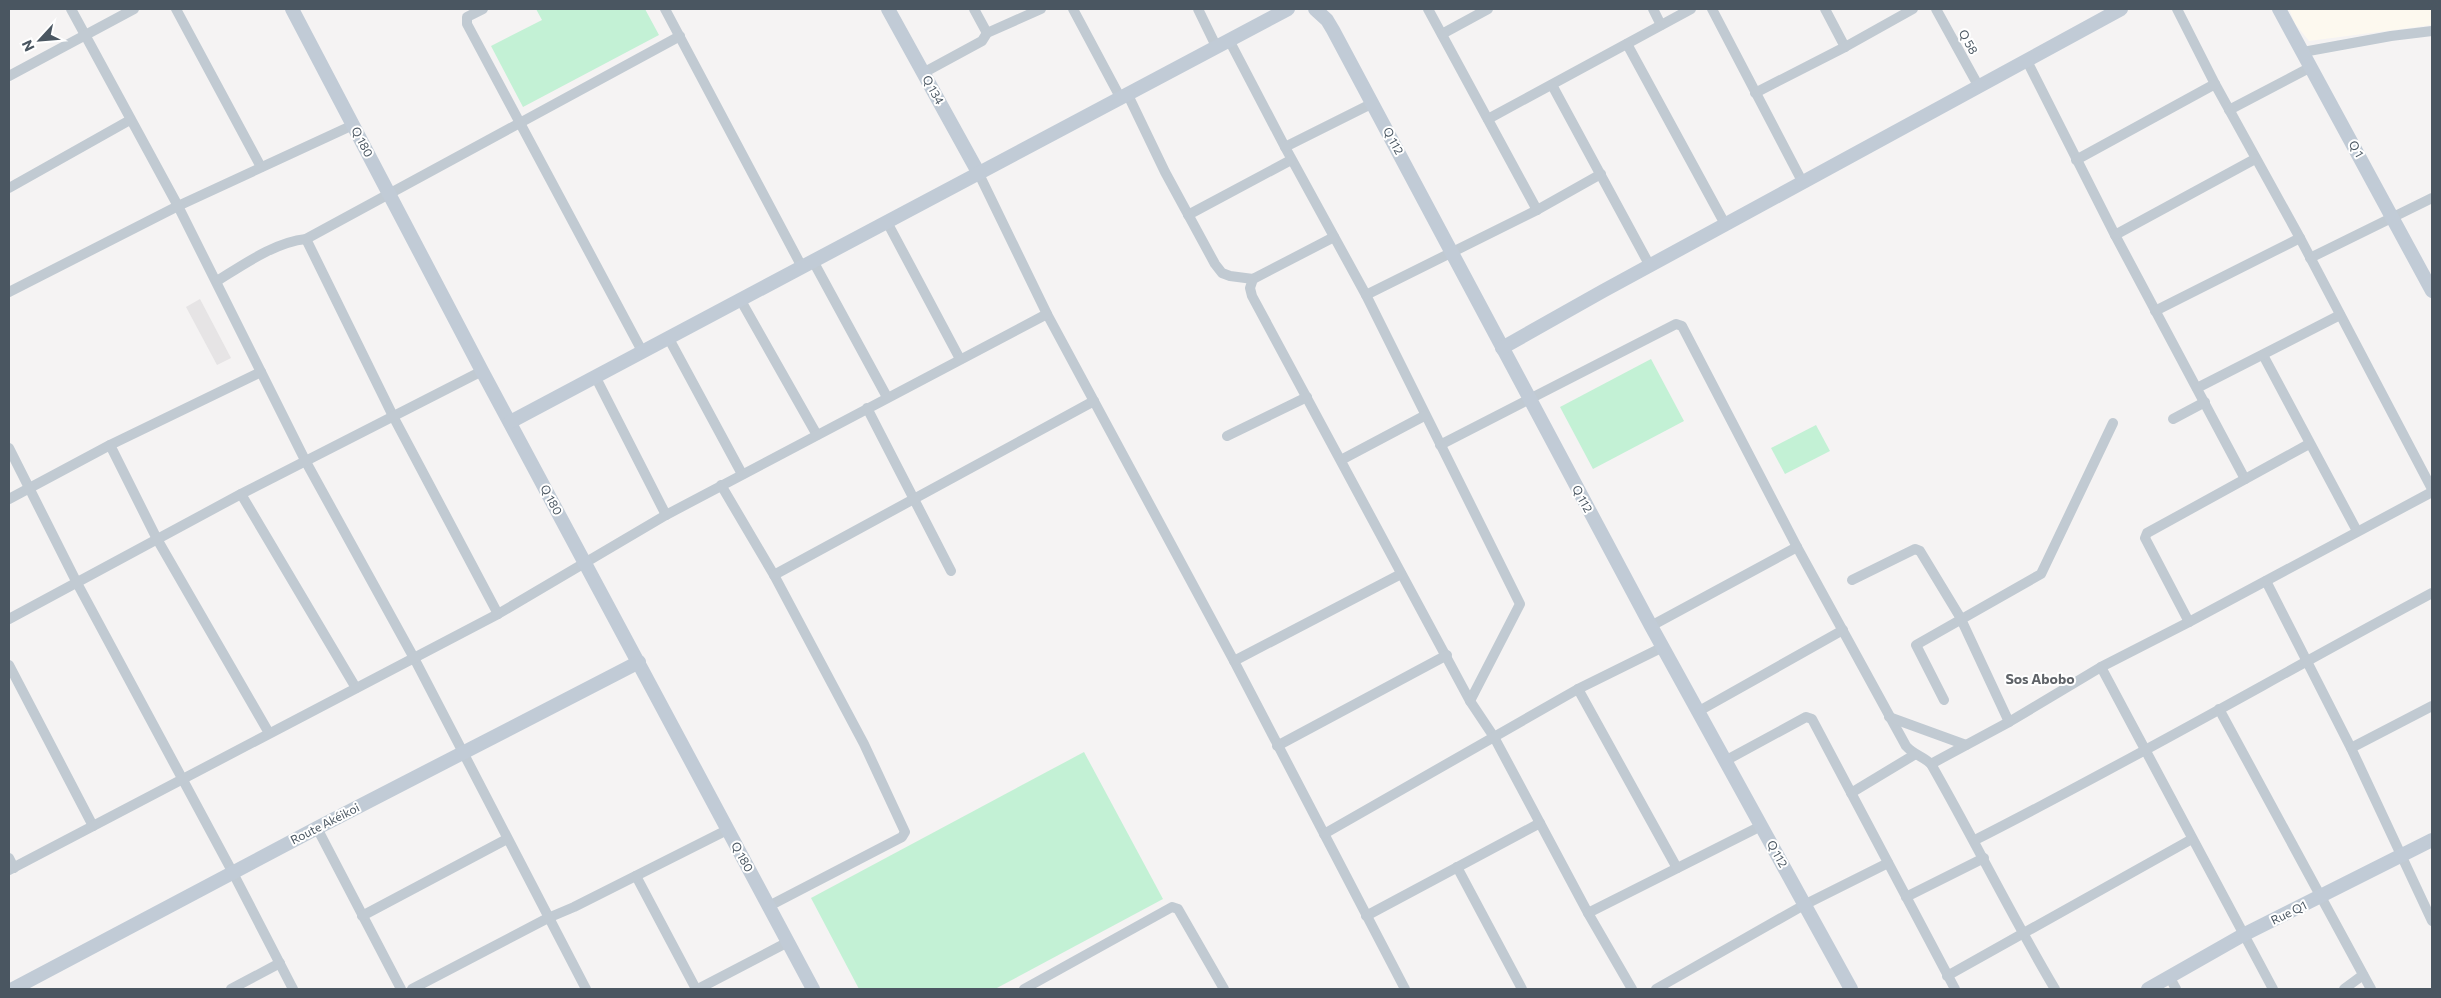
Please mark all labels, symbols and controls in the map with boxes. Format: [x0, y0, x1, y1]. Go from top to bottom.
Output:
north arrow [15, 15, 65, 65]
street label: Q 58 [1956, 27, 1981, 56]
text: N [18, 37, 38, 54]
street label: Q 134 [920, 72, 948, 107]
street label: Q 180 [349, 124, 377, 159]
street label: Q 112 [1381, 124, 1407, 157]
street label: Q 1 [2347, 138, 2367, 159]
street label: Q 180 [538, 482, 566, 517]
street label: Q 112 [1570, 482, 1596, 515]
district label: Sos Abobo [2005, 670, 2075, 687]
street label: Route Akéikoi [288, 800, 361, 846]
street label: Q 112 [1765, 837, 1791, 870]
street label: Q 180 [729, 839, 757, 874]
street label: Rue Q1 [2268, 897, 2309, 927]

